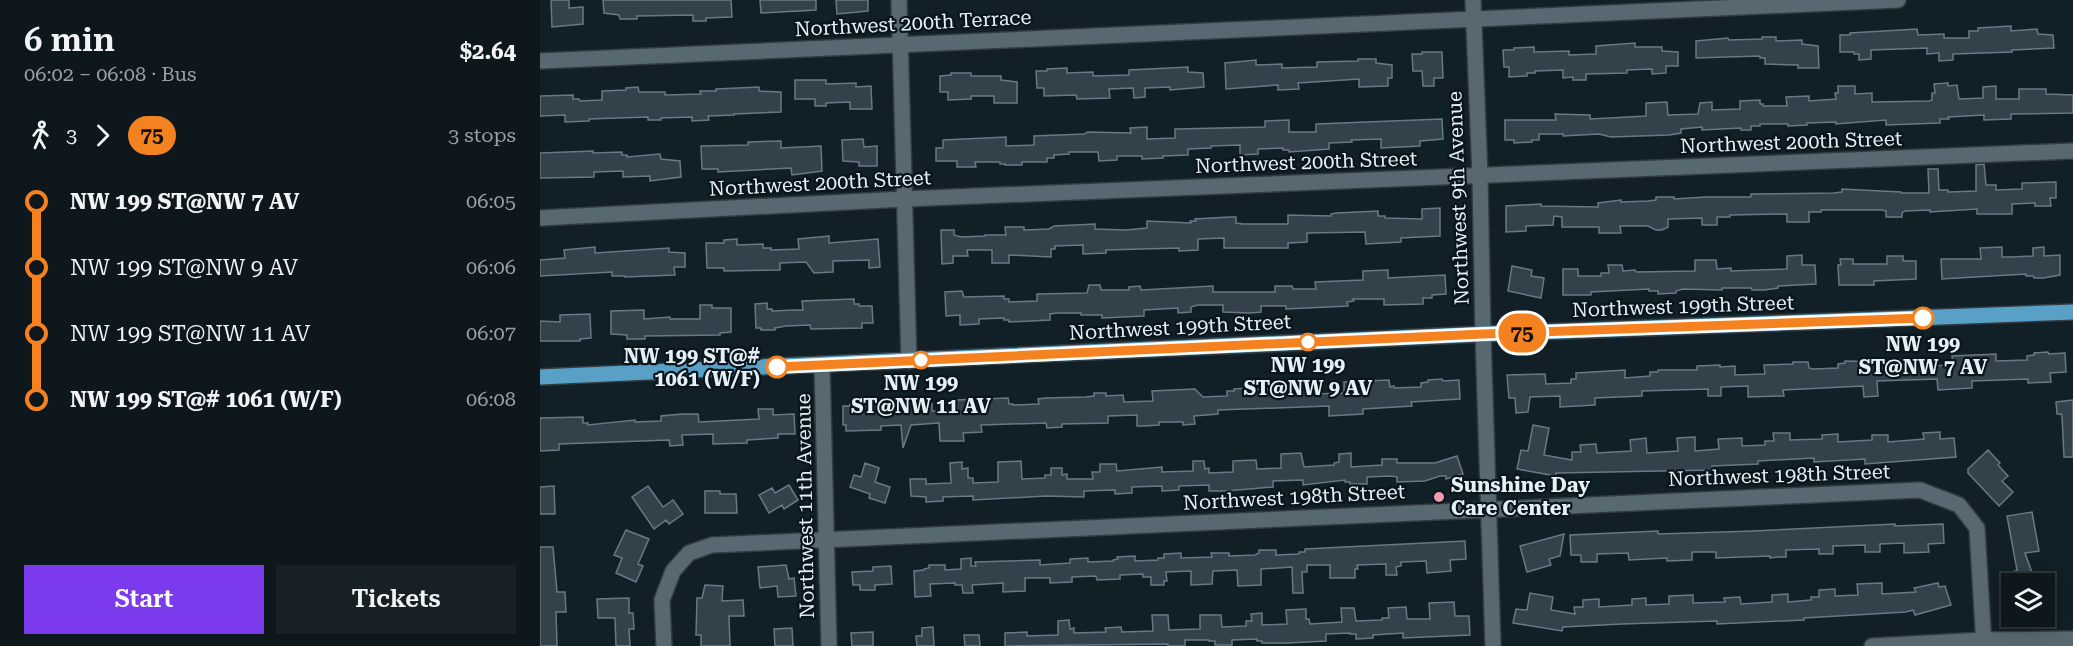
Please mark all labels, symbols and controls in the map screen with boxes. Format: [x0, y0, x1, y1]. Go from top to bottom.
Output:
street label: Northwest 200th Terrace [794, 5, 1032, 41]
text: 6 min [24, 20, 115, 59]
text: $2.64 [460, 39, 516, 64]
text: 06:02 – 06:08 · Bus [24, 62, 196, 86]
street label: Northwest 9th Avenue [1442, 90, 1474, 305]
icon: walk [24, 119, 57, 152]
icon: forward [86, 119, 119, 152]
text: 3 [66, 123, 77, 147]
text: 75 [140, 123, 164, 147]
text: 3 stops [448, 123, 516, 147]
street label: Northwest 200th Street [1679, 126, 1903, 158]
street label: Northwest 200th Street [1194, 146, 1418, 178]
street label: Northwest 200th Street [708, 165, 932, 201]
text: NW 199 ST@NW 7 AV [70, 189, 299, 214]
text: 06:05 [466, 189, 516, 213]
text: NW 199 ST@NW 9 AV [70, 255, 298, 280]
text: 06:06 [466, 255, 516, 279]
street label: Northwest 199th Street [1571, 290, 1795, 322]
marker: NW 199 ST@NW 7 AV [1912, 307, 1934, 329]
street label: Northwest 199th Street [1068, 309, 1292, 345]
line badge: 75 [1495, 314, 1549, 352]
text: NW 199 ST@NW 11 AV [70, 321, 310, 346]
text: 06:07 [466, 321, 516, 345]
text: 75 [1510, 321, 1534, 345]
place label: NW 199 ST@NW 7 AV [1859, 332, 1988, 379]
marker: NW 199 ST@NW 9 AV [1299, 333, 1317, 351]
place label: NW 199 ST@# 1061 (W/F) [624, 344, 760, 391]
marker: NW 199 ST@NW 11 AV [912, 351, 930, 369]
place label: NW 199 ST@NW 9 AV [1244, 353, 1373, 400]
marker: NW 199 ST@# 1061 (W/F) [766, 356, 788, 378]
place label: NW 199 ST@NW 11 AV [851, 371, 992, 418]
text: NW 199 ST@# 1061 (W/F) [70, 387, 342, 412]
text: 06:08 [466, 387, 516, 411]
street label: Northwest 11th Avenue [791, 393, 819, 619]
street label: Northwest 198th Street [1667, 459, 1891, 491]
place label: Sunshine Day Care Center [1451, 473, 1590, 520]
street label: Northwest 198th Street [1182, 479, 1406, 515]
marker: Sunshine Day Care Center [1432, 490, 1446, 504]
button: Start [24, 565, 264, 634]
button: Tickets [276, 565, 516, 634]
map controls [2001, 573, 2055, 627]
button: layers [2001, 573, 2055, 627]

